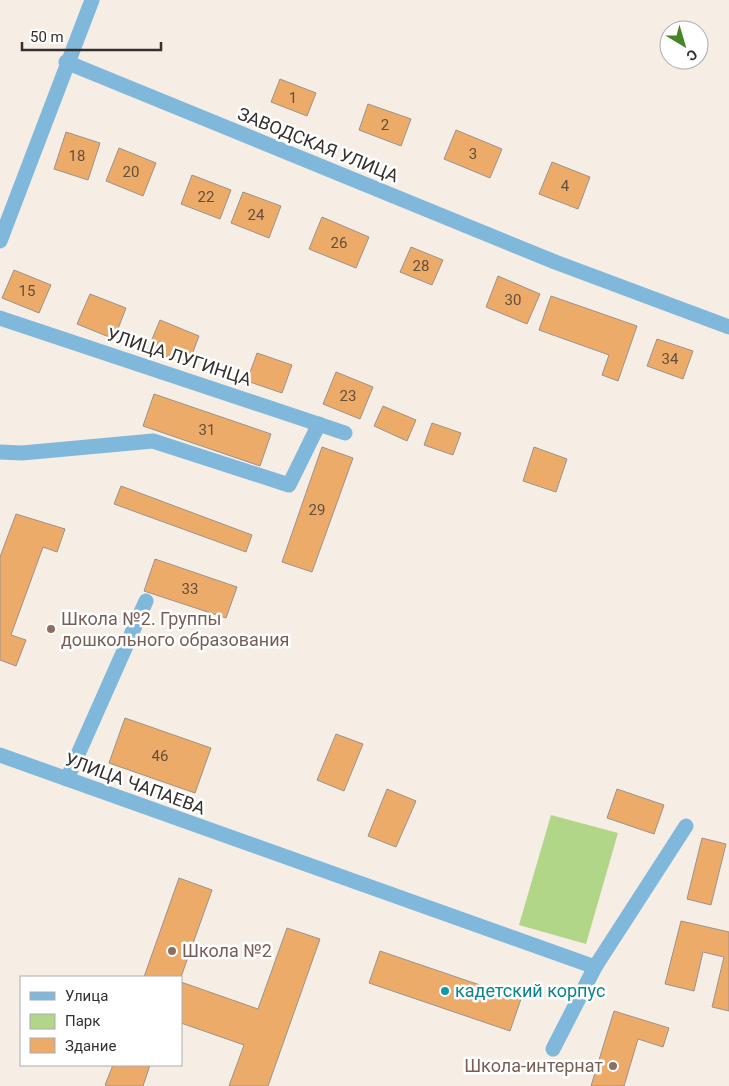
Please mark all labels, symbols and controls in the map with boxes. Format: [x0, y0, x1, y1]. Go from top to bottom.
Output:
scale bar [22, 20, 161, 52]
north arrow [659, 20, 709, 70]
text: 50 m [30, 28, 64, 46]
text: С [683, 46, 701, 64]
house number: 1 [289, 89, 297, 107]
street label: ЗАВОДСКАЯ УЛИЦА [235, 103, 402, 186]
house number: 2 [381, 116, 389, 134]
house number: 3 [469, 145, 477, 163]
house number: 18 [69, 147, 85, 165]
house number: 20 [123, 163, 139, 181]
house number: 4 [561, 177, 570, 195]
house number: 22 [198, 188, 214, 206]
house number: 24 [248, 206, 265, 224]
house number: 26 [331, 234, 347, 252]
house number: 28 [413, 257, 429, 275]
house number: 15 [19, 282, 35, 300]
house number: 30 [505, 291, 521, 309]
street label: УЛИЦА ЛУГИНЦА [104, 323, 254, 390]
house number: 34 [662, 350, 679, 368]
house number: 23 [340, 387, 356, 405]
house number: 31 [199, 421, 215, 439]
house number: 29 [309, 501, 325, 519]
house number: 33 [182, 580, 198, 598]
place label: Школа №2. Группы дошкольного образования [61, 608, 289, 650]
marker: Школа №2. Группы дошкольного образования [45, 623, 57, 635]
house number: 46 [152, 747, 168, 765]
street label: УЛИЦА ЧАПАЕВА [62, 748, 209, 819]
place label: Школа №2 [182, 940, 272, 961]
marker: Школа №2 [166, 945, 178, 957]
legend [20, 976, 182, 1066]
place label: кадетский корпус [455, 980, 605, 1001]
marker: кадетский корпус [439, 985, 451, 997]
text: Улица [65, 987, 108, 1005]
text: Парк [65, 1012, 100, 1030]
text: Здание [65, 1037, 116, 1055]
place label: Школа-интернат [464, 1055, 603, 1076]
marker: Школа-интернат [607, 1060, 619, 1072]

